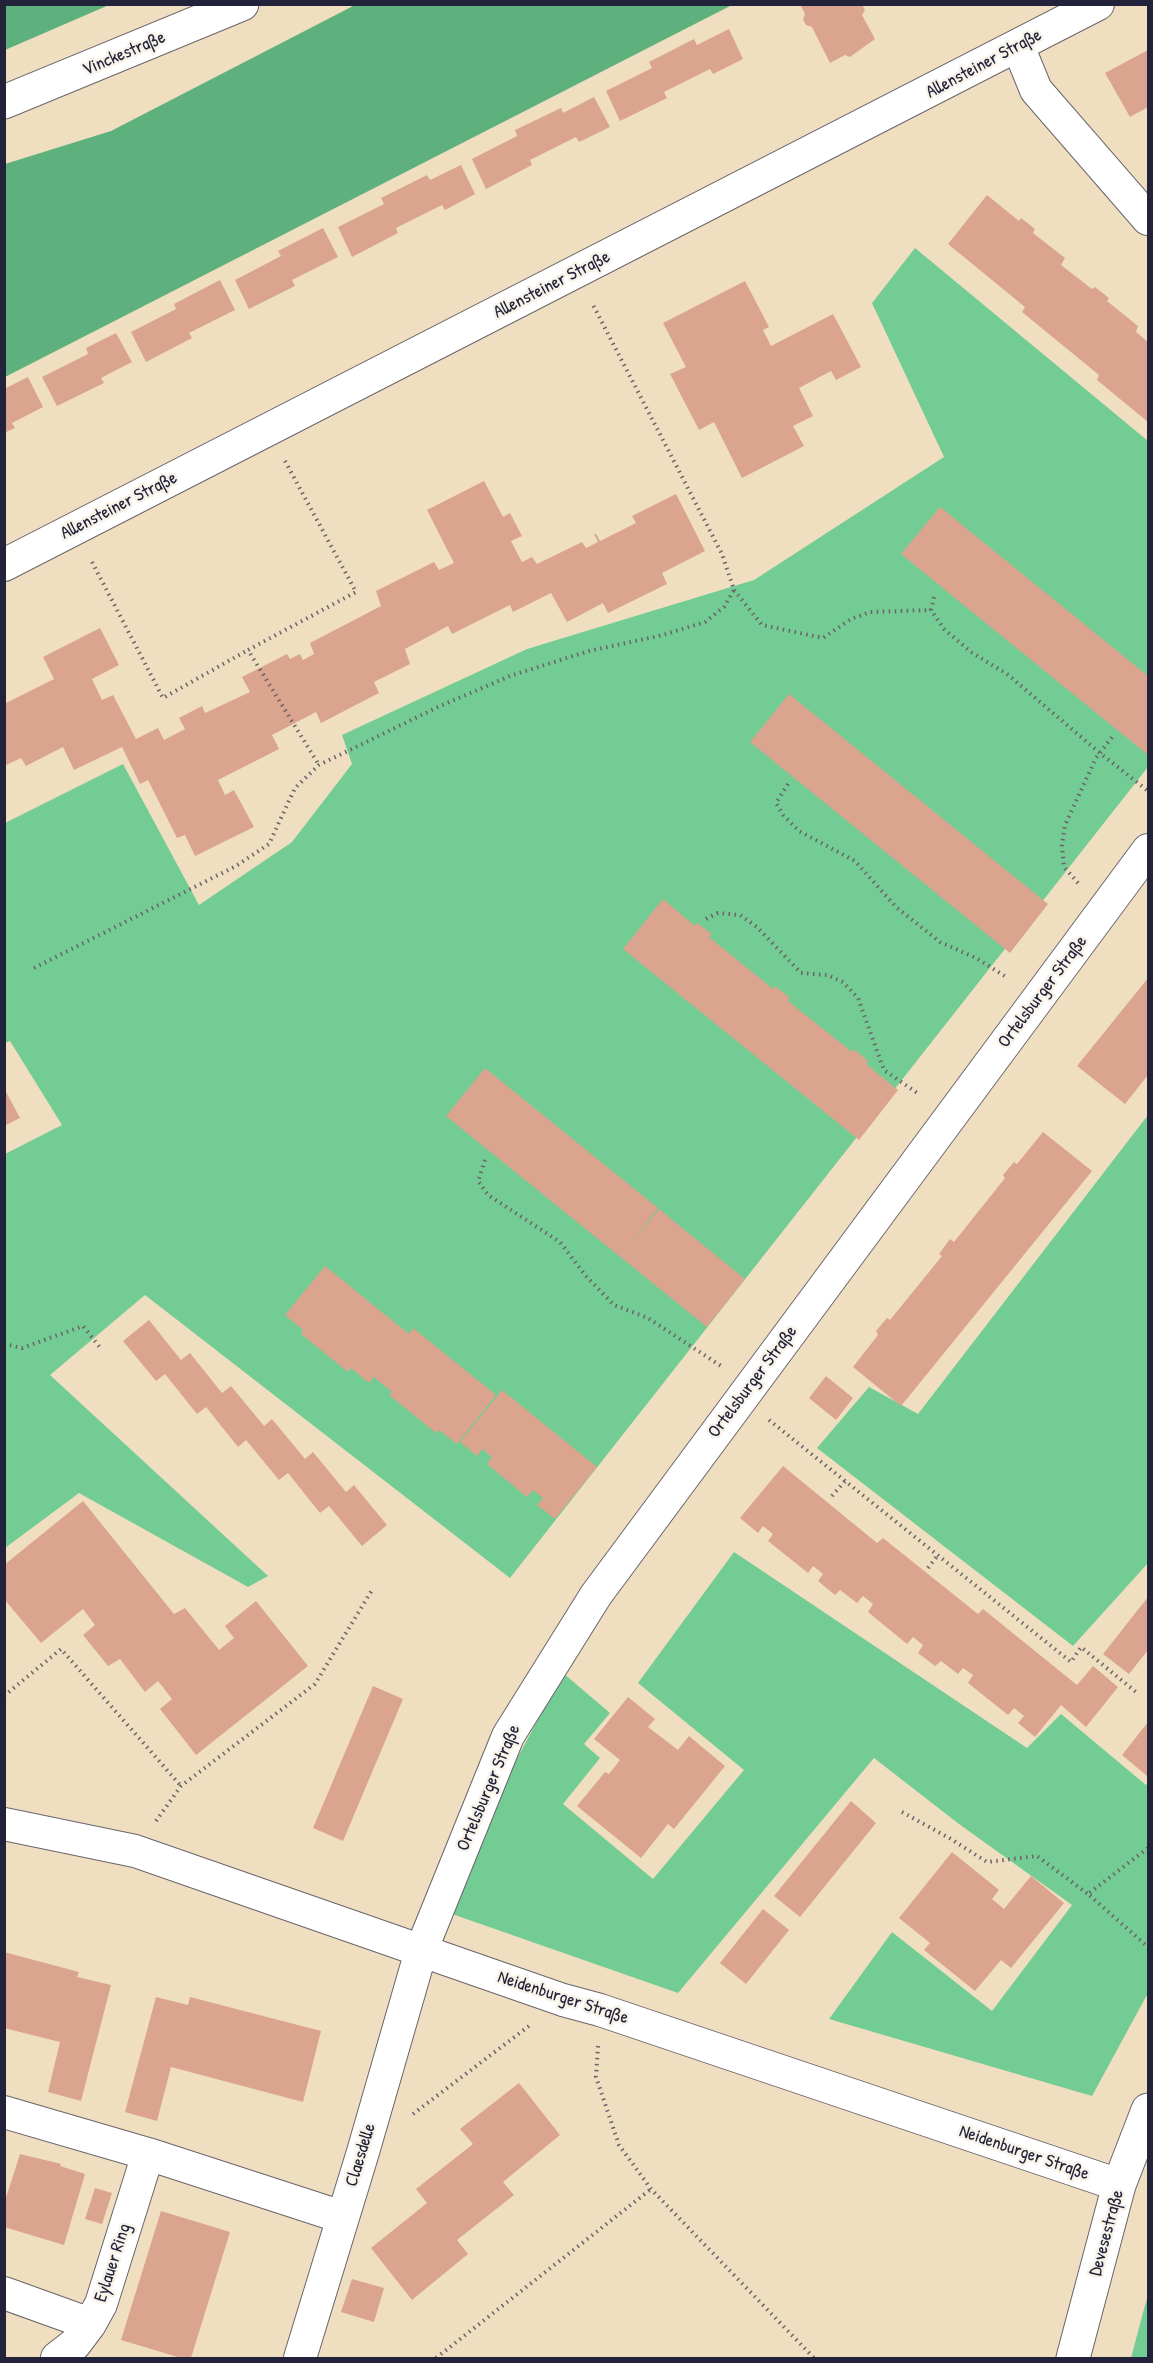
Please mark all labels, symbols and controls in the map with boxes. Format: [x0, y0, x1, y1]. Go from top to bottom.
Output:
street label: Allensteiner Straße [923, 24, 1045, 104]
street label: Vinckestraße [79, 27, 169, 81]
street label: Allensteiner Straße [490, 246, 614, 324]
street label: Allensteiner Straße [57, 467, 181, 545]
street label: Ortelsburger Straße [994, 932, 1092, 1052]
street label: Ortelsburger Straße [704, 1322, 802, 1442]
street label: Ortelsburger Straße [453, 1722, 525, 1854]
street label: Neidenburger Straße [495, 1967, 631, 2029]
street label: Claesdelle [341, 2121, 381, 2189]
street label: Neidenburger Straße [956, 2121, 1092, 2185]
street label: Devesestraße [1085, 2188, 1129, 2278]
street label: Eylauer Ring [90, 2221, 136, 2305]

